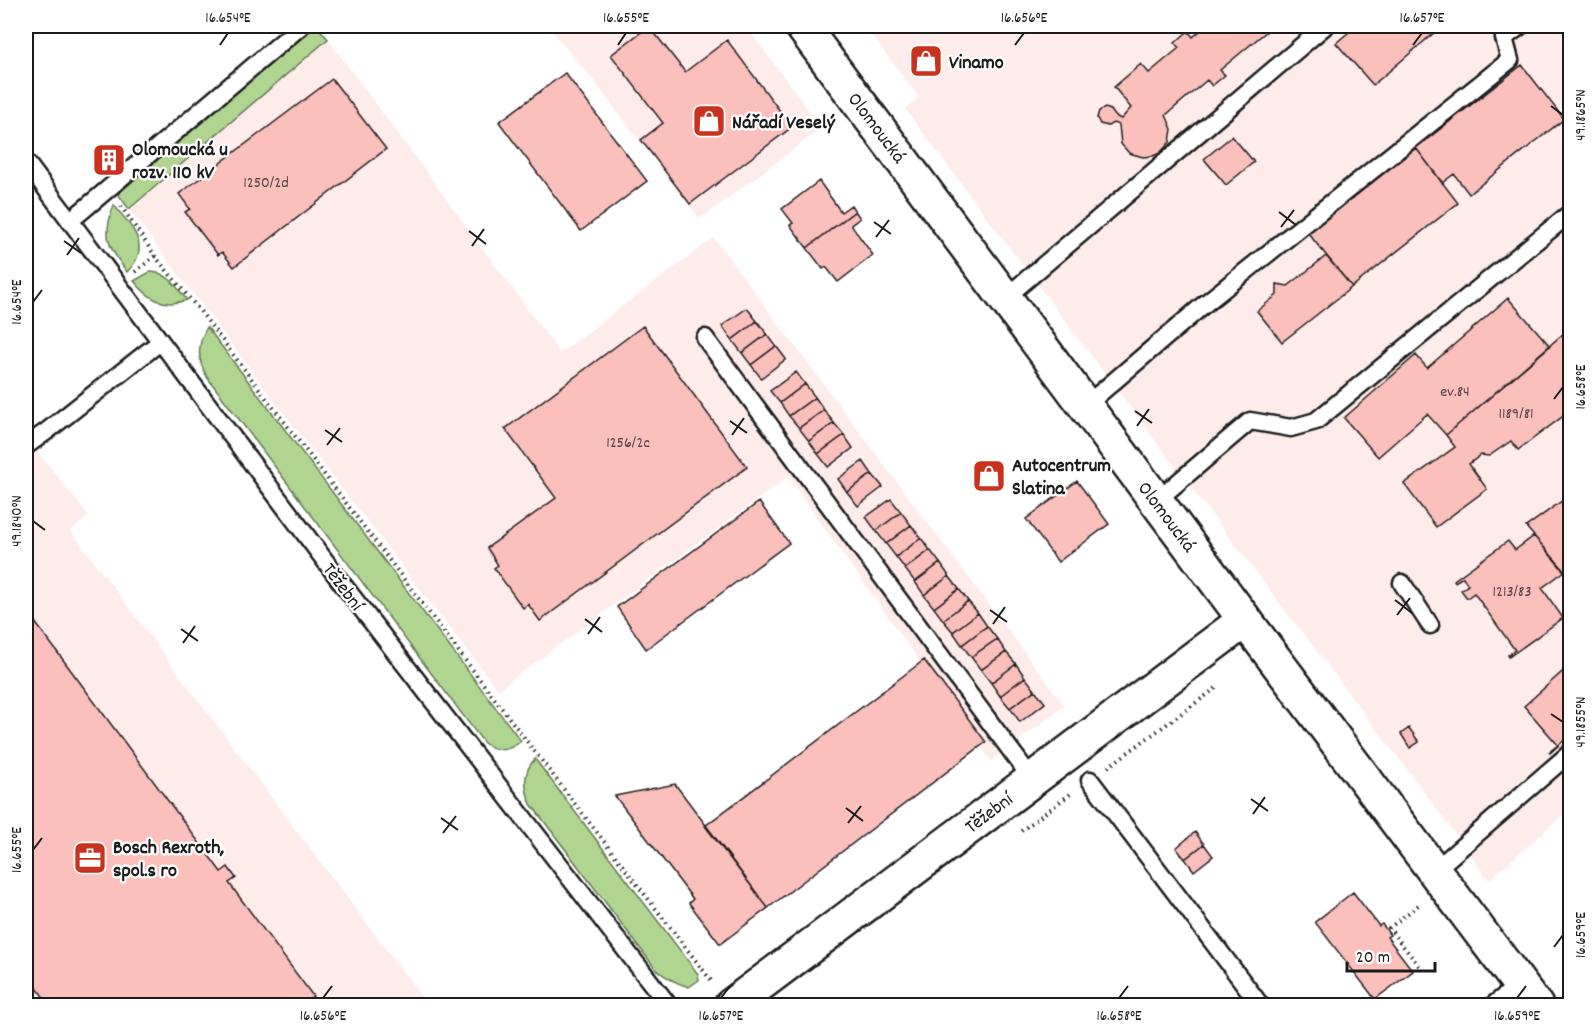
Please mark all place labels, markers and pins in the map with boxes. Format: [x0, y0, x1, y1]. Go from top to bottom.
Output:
shop icon: Vinamo [908, 43, 944, 79]
place label: Vinamo [949, 50, 1004, 78]
shop icon: Nářadí Veselý [691, 103, 727, 139]
place label: Nářadí Veselý [732, 110, 836, 138]
place label: Olomoucká u rozv. 110 kV [132, 137, 228, 188]
building icon: Olomoucká u rozv. 110 kV [91, 142, 127, 178]
place label: Autocentrum Slatina [1012, 453, 1111, 504]
shop icon: Autocentrum Slatina [971, 458, 1007, 494]
place label: Bosch Rexroth, spol.s ro [113, 835, 224, 886]
office icon: Bosch Rexroth, spol.s ro [72, 840, 108, 876]

